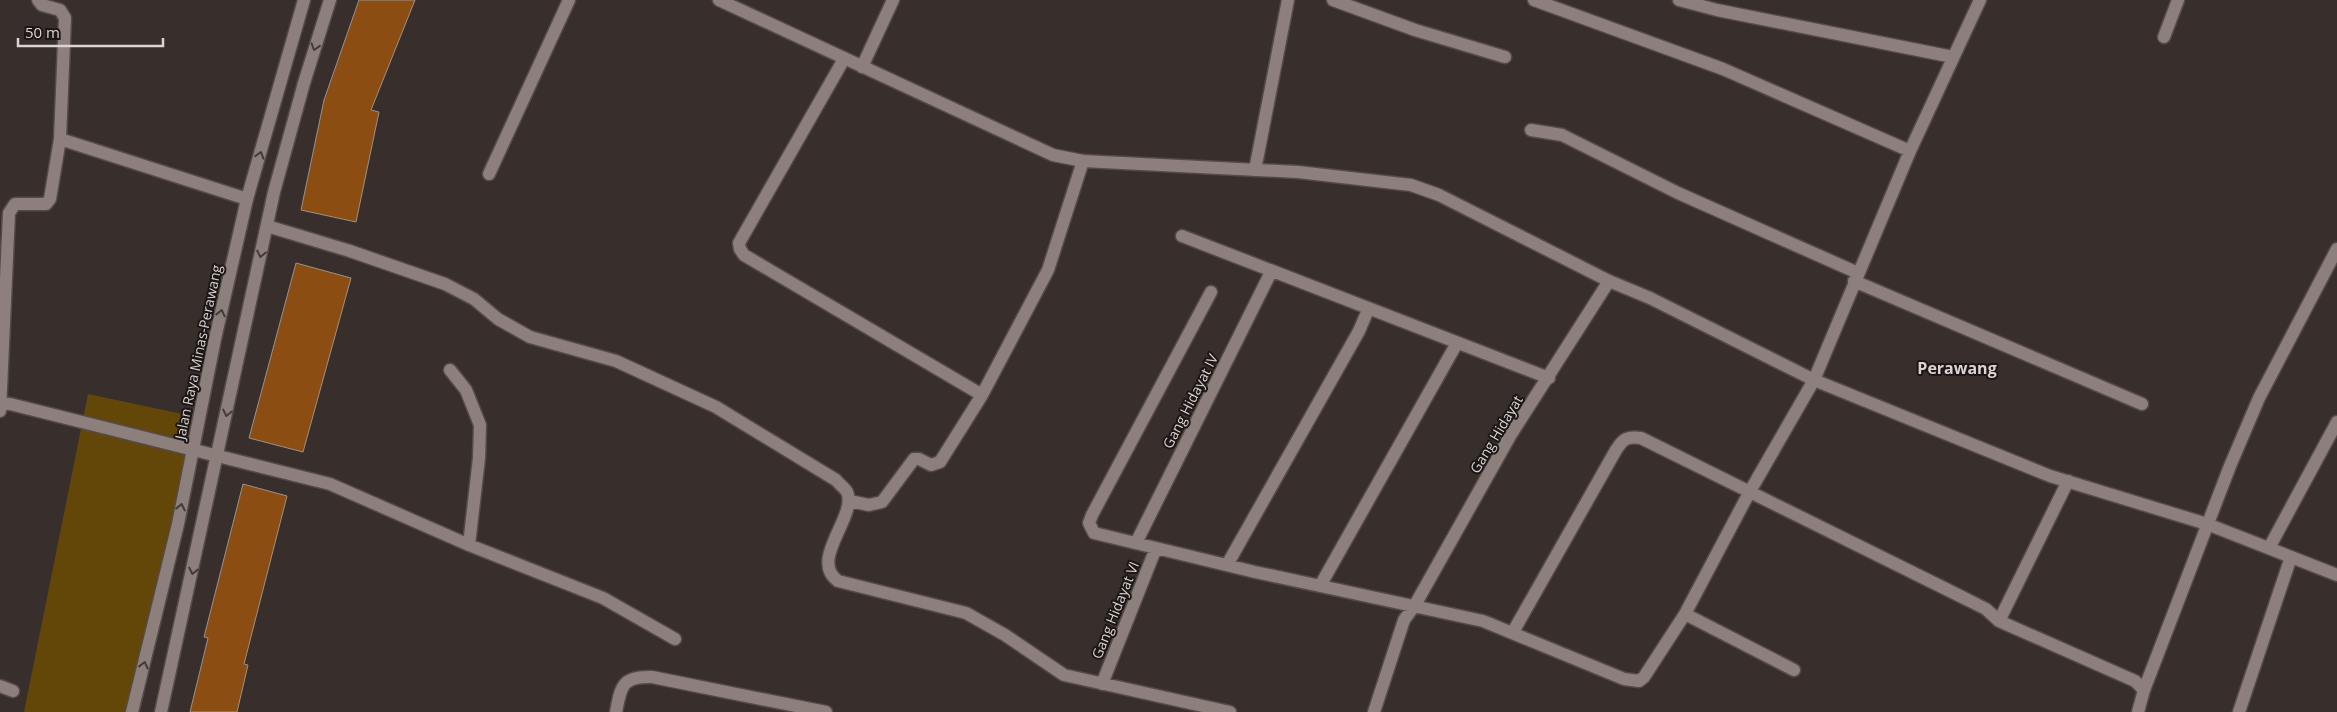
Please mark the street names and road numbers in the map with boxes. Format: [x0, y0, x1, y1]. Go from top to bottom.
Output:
street label: Jalan Raya Minas-Perawang [170, 262, 226, 443]
street label: Gang Hidayat IV [1158, 350, 1222, 451]
street label: Gang Hidayat [1465, 391, 1527, 477]
street label: Gang Hidayat VI [1087, 558, 1143, 662]

